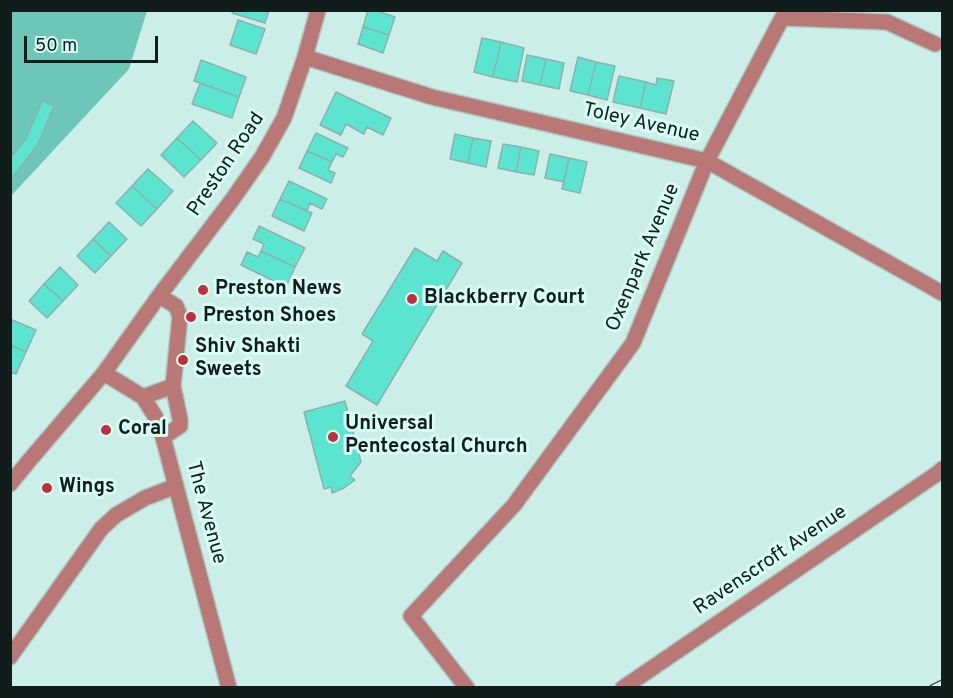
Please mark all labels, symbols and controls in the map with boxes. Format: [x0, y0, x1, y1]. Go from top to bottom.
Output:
scale bar [27, 24, 160, 62]
text: 50 m [35, 35, 77, 58]
street label: Toley Avenue [580, 99, 702, 149]
street label: Preston Road [183, 108, 271, 222]
street label: Oxenpark Avenue [602, 180, 686, 336]
place label: Preston News [215, 278, 342, 302]
marker: Preston News [196, 283, 210, 297]
place label: Blackberry Court [424, 287, 585, 311]
marker: Blackberry Court [405, 292, 419, 306]
place label: Preston Shoes [203, 305, 336, 329]
marker: Preston Shoes [184, 310, 198, 324]
place label: Shiv Shakti Sweets [195, 336, 300, 383]
marker: Shiv Shakti Sweets [176, 353, 190, 367]
place label: Universal Pentecostal Church [345, 413, 528, 460]
place label: Coral [118, 418, 167, 442]
marker: Coral [99, 423, 113, 437]
marker: Universal Pentecostal Church [326, 430, 340, 444]
street label: The Avenue [180, 459, 230, 567]
place label: Wings [59, 476, 115, 500]
marker: Wings [40, 481, 54, 495]
street label: Ravenscroft Avenue [690, 501, 852, 621]

